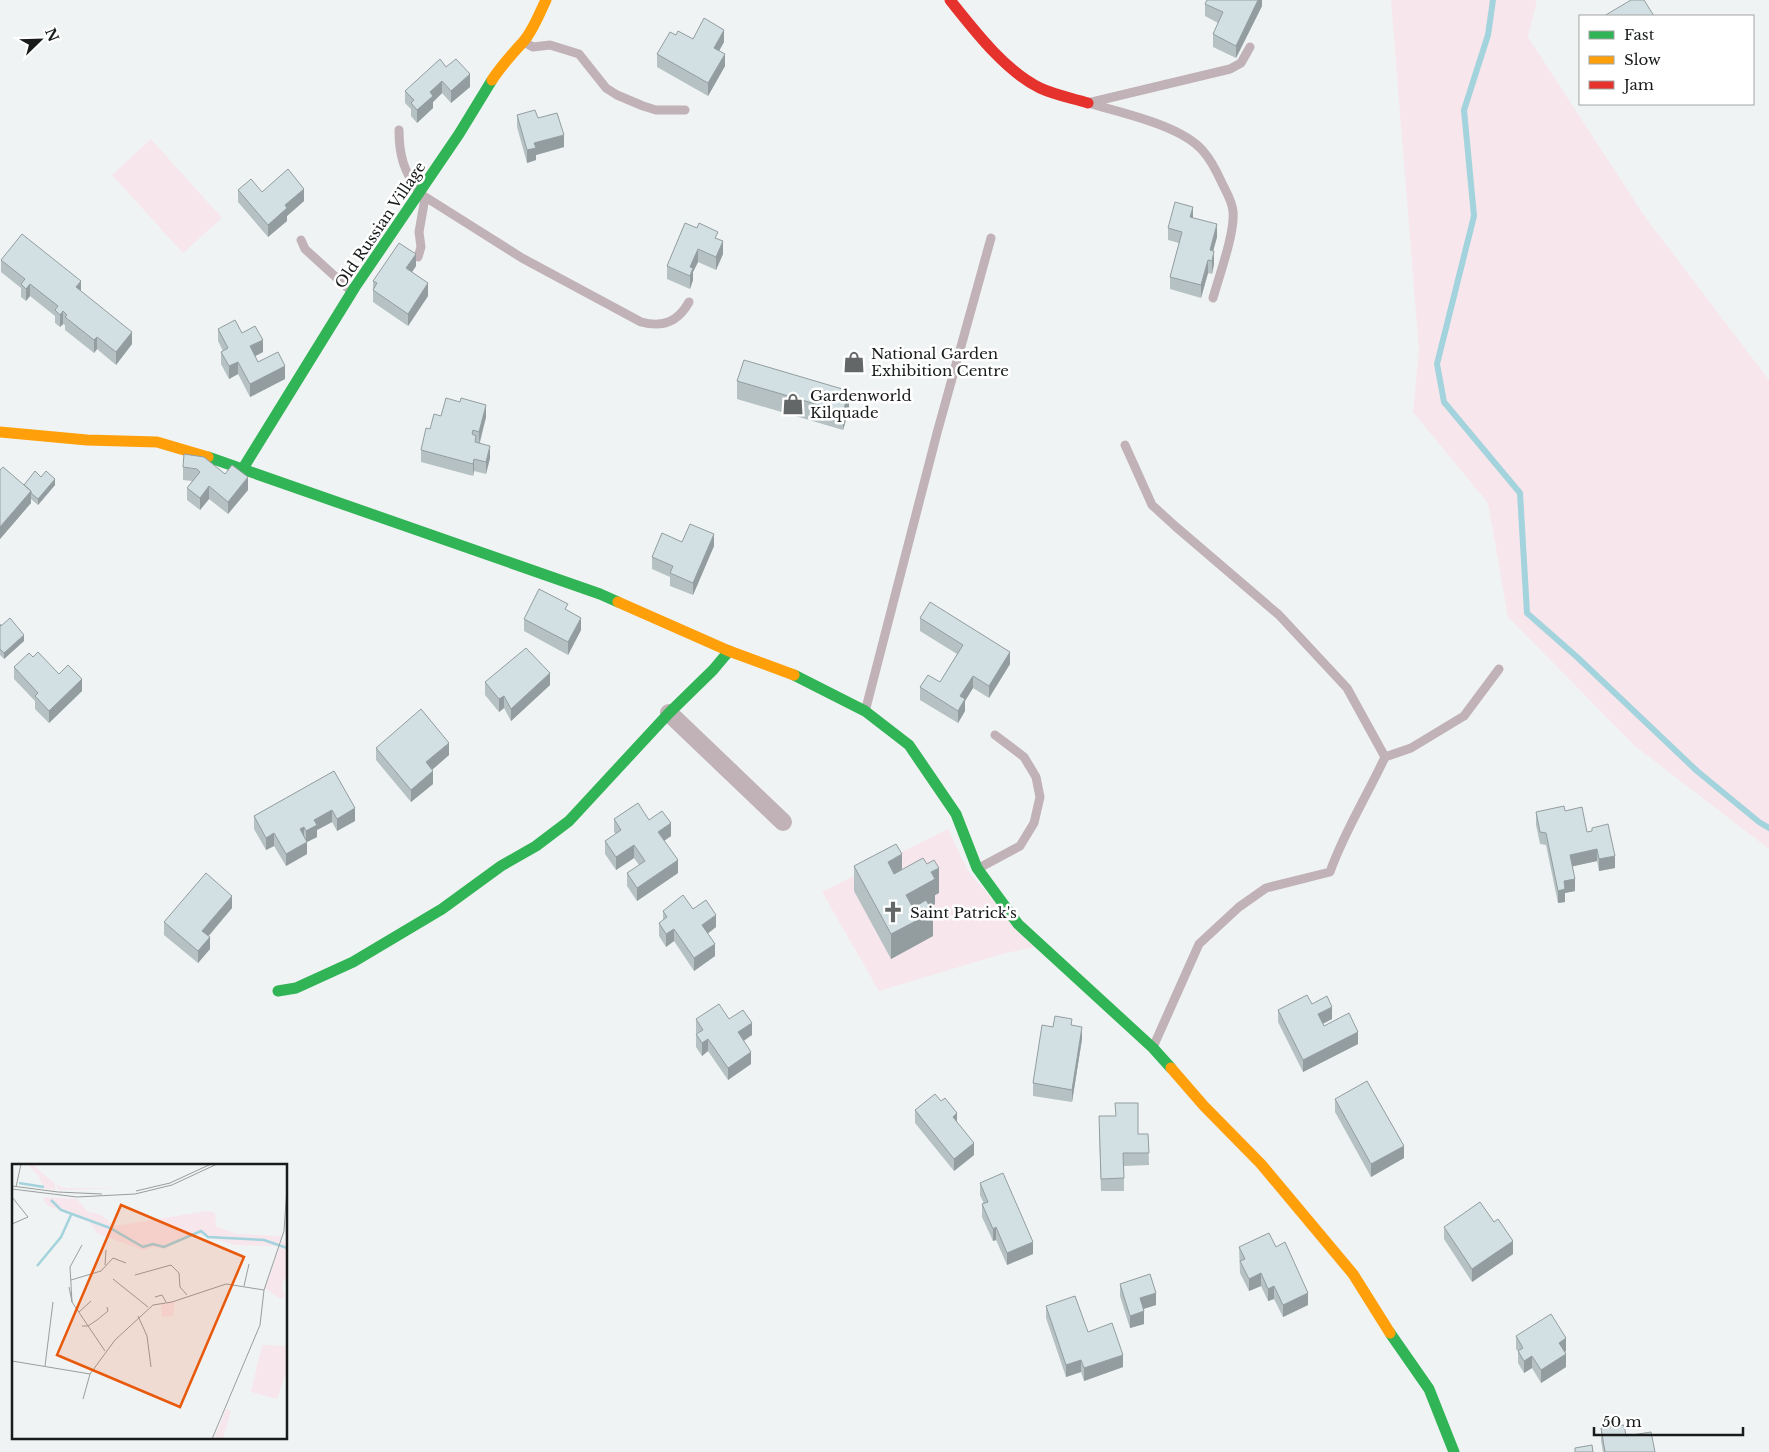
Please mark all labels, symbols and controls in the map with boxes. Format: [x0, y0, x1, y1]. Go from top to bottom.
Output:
north arrow [15, 15, 65, 65]
legend [1579, 15, 1754, 105]
text: N [41, 25, 63, 44]
text: Fast [1624, 25, 1655, 44]
text: Slow [1624, 50, 1661, 69]
text: Jam [1622, 75, 1654, 94]
street label: Old Russian Village [331, 158, 429, 292]
place label: National Garden Exhibition Centre [871, 344, 1009, 380]
shop icon: National Garden Exhibition Centre [841, 349, 867, 375]
place label: Gardenworld Kilquade [810, 386, 912, 422]
shop icon: Gardenworld Kilquade [780, 391, 806, 417]
church icon: Saint Patrick's [880, 899, 906, 925]
place label: Saint Patrick's [910, 903, 1017, 922]
inset map [12, 1164, 288, 1440]
scale bar [1594, 1404, 1743, 1436]
text: 50 m [1602, 1412, 1642, 1431]

